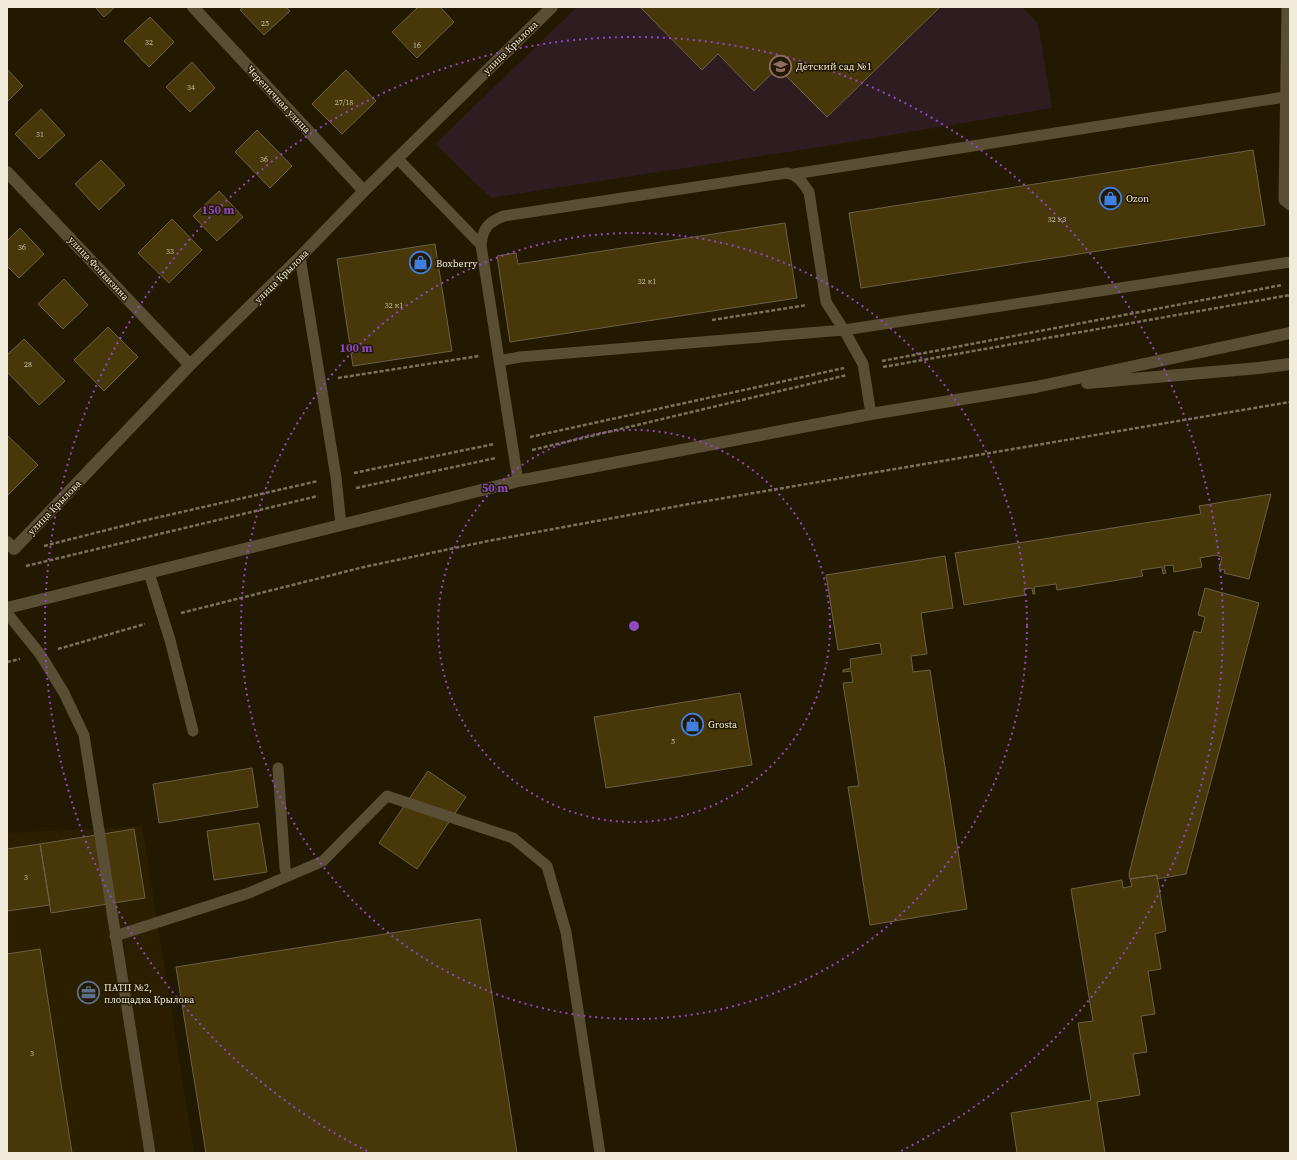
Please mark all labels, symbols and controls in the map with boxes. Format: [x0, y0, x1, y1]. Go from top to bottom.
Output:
street label: улица Крылова [480, 17, 541, 77]
house number: 25 [261, 18, 269, 29]
house number: 32 [145, 37, 153, 48]
house number: 16 [413, 40, 421, 51]
school or university icon: Детский сад №1 [768, 53, 794, 79]
place label: Детский сад №1 [796, 60, 872, 73]
street label: Черепичная улица [244, 63, 314, 137]
house number: 34 [187, 82, 195, 93]
house number: 27/18 [335, 97, 353, 108]
house number: 31 [36, 129, 44, 140]
house number: 36 [260, 154, 268, 165]
shop icon: Ozon [1098, 185, 1124, 211]
place label: Ozon [1126, 192, 1149, 205]
text: 150 m [202, 202, 235, 218]
house number: 32 к3 [1048, 214, 1066, 225]
street label: улица Фонвизина [65, 233, 132, 304]
house number: 36 [18, 242, 26, 253]
house number: 33 [166, 246, 174, 257]
street label: улица Крылова [252, 246, 312, 306]
shop icon: Boxberry [407, 250, 433, 276]
place label: Boxberry [436, 257, 478, 270]
house number: 32 к1 [638, 276, 656, 287]
house number: 32 к1 [385, 300, 403, 311]
text: 100 m [340, 340, 373, 356]
house number: 28 [24, 359, 32, 370]
street label: улица Крылова [25, 477, 84, 538]
text: 50 m [482, 480, 508, 496]
centre of rings [627, 619, 641, 633]
shop icon: Grosta [679, 711, 705, 737]
place label: Grosta [708, 718, 738, 731]
house number: 5 [671, 736, 675, 747]
house number: 3 [24, 872, 28, 883]
office icon: ПАТП №2, площадка Крылова [75, 980, 101, 1006]
place label: ПАТП №2, площадка Крылова [104, 981, 195, 1006]
house number: 3 [30, 1048, 34, 1059]

